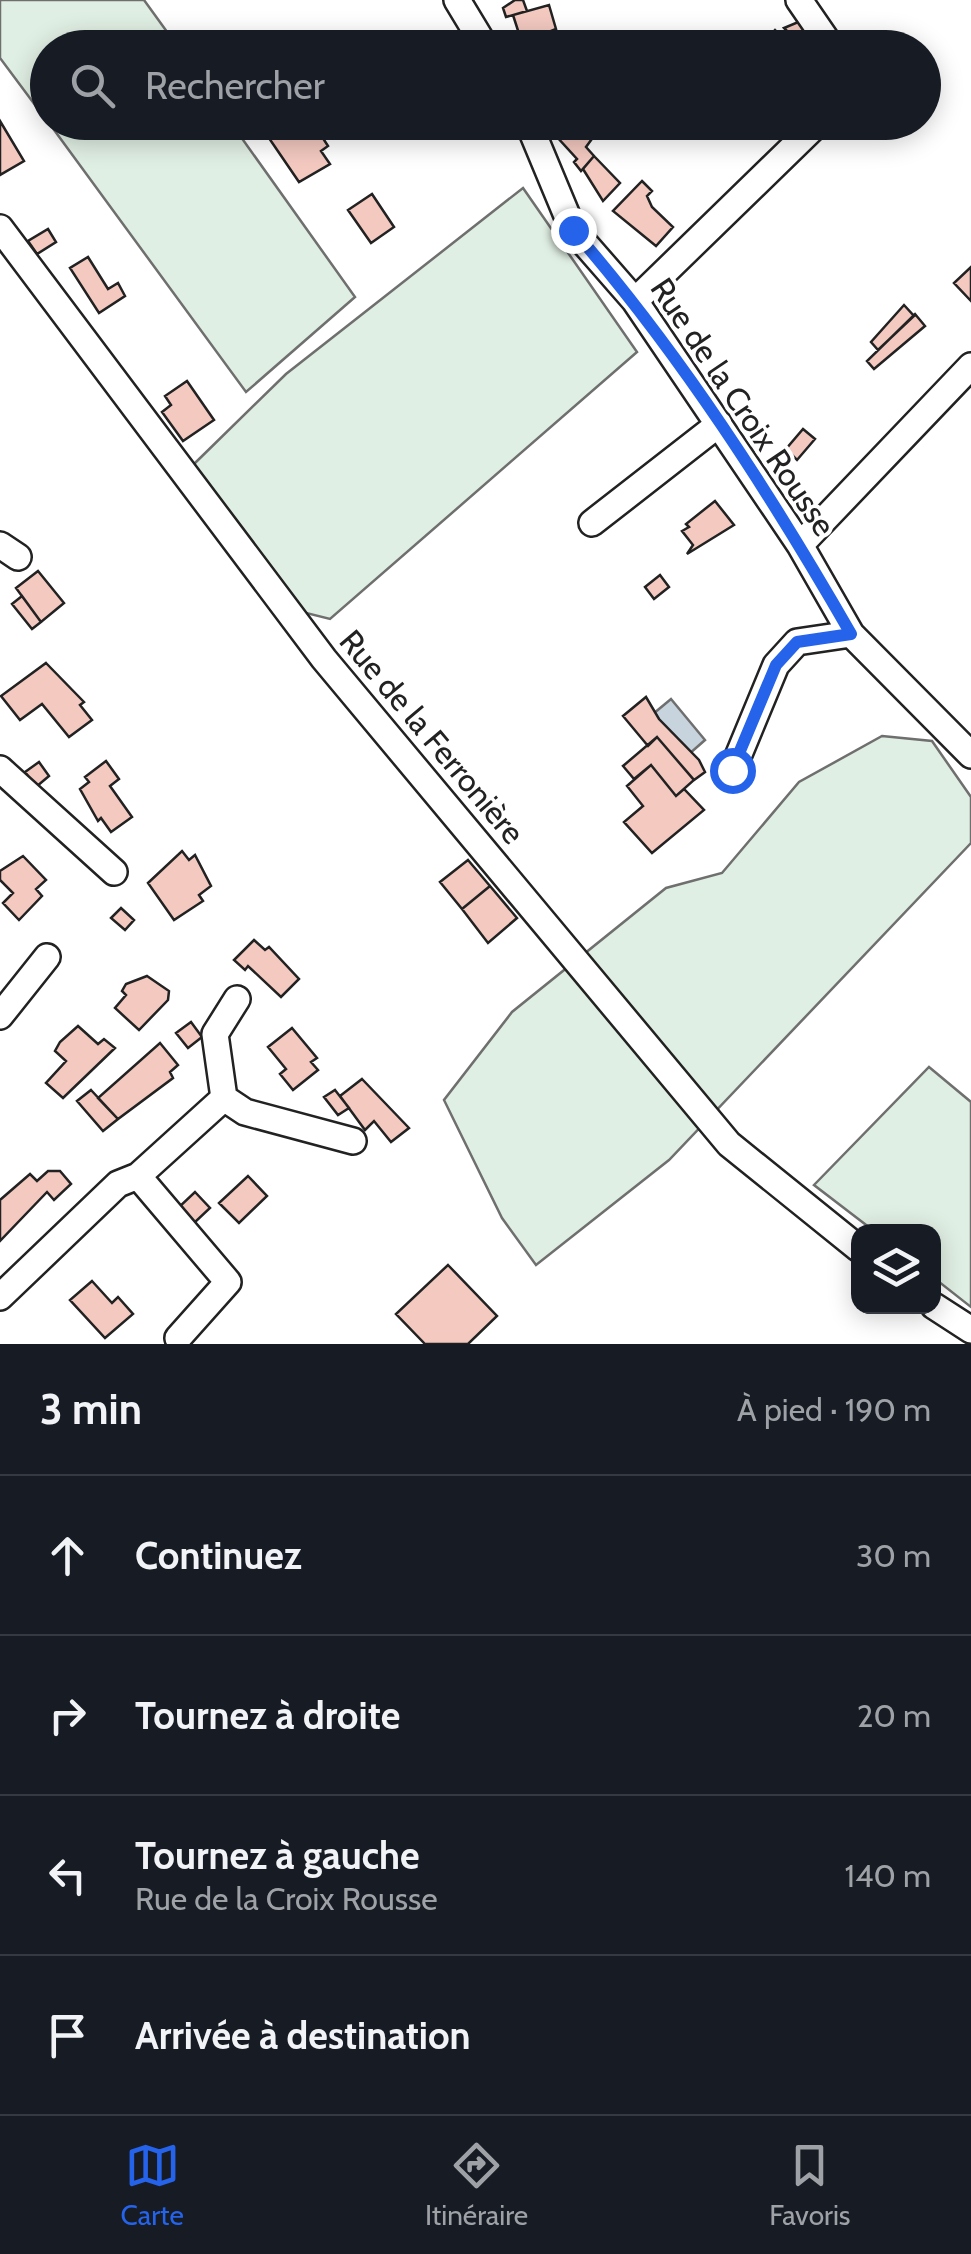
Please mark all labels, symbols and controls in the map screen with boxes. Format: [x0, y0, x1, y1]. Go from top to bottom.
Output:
search box [30, 30, 941, 140]
icon: search [65, 58, 120, 113]
text: Rechercher [145, 62, 325, 109]
route end [551, 208, 597, 254]
street label: Rue de la Croix Rousse [643, 270, 844, 543]
street label: Rue de la Ferronière [332, 622, 533, 851]
route start [710, 748, 756, 794]
map controls [851, 1224, 941, 1314]
button: layers [851, 1224, 941, 1314]
text: 3 min [40, 1383, 142, 1435]
text: À pied · 190 m [737, 1390, 931, 1429]
icon: ahead [40, 1528, 95, 1583]
text: Continuez [135, 1532, 302, 1579]
text: 30 m [856, 1536, 931, 1575]
icon: right [40, 1688, 95, 1743]
text: Tournez à droite [135, 1692, 400, 1739]
text: 20 m [857, 1696, 931, 1735]
text: Tournez à gauche [135, 1832, 420, 1879]
icon: left [40, 1848, 95, 1903]
text: 140 m [844, 1856, 931, 1895]
text: Rue de la Croix Rousse [135, 1879, 438, 1918]
icon: arrive [40, 2008, 95, 2063]
text: Arrivée à destination [135, 2012, 471, 2059]
tab: Carte [121, 2138, 184, 2232]
tab: Itinéraire [425, 2138, 528, 2232]
tab: Favoris [769, 2138, 850, 2232]

